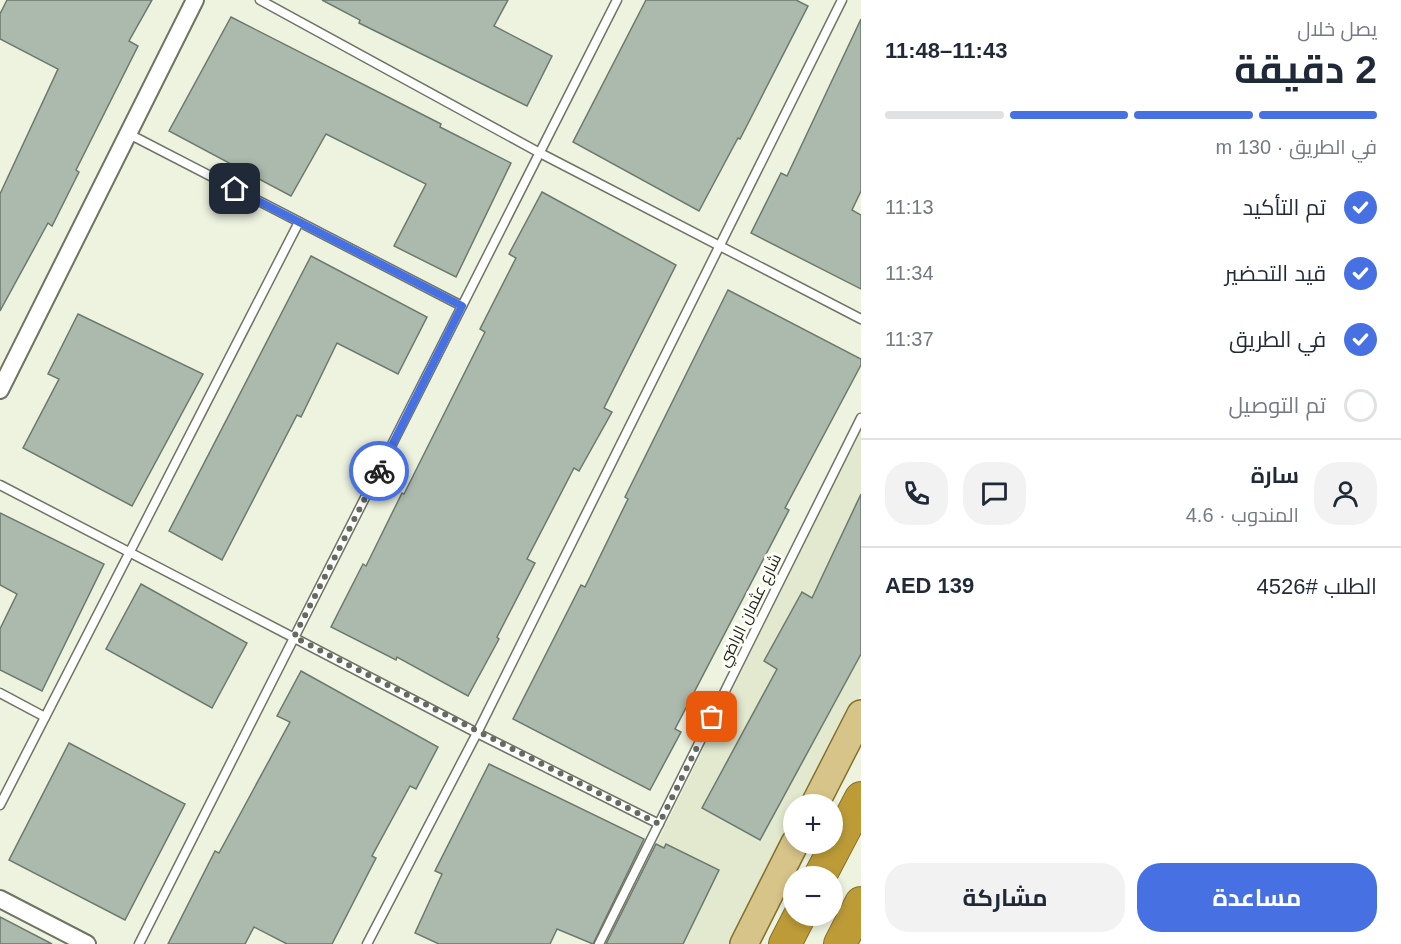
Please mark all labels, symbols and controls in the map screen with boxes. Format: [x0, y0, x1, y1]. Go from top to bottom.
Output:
text: يصل خلال [1297, 18, 1377, 40]
text: 11:43–11:48 [885, 38, 1007, 63]
text: 2 دقيقة [1234, 48, 1377, 91]
text: في الطريق · 130 m [1216, 136, 1377, 158]
pin [209, 163, 260, 214]
icon: home [218, 172, 251, 205]
icon: check [1344, 191, 1377, 224]
text: تم التأكيد [1243, 195, 1326, 220]
text: 11:13 [885, 196, 934, 218]
icon: check [1344, 257, 1377, 290]
text: قيد التحضير [1225, 261, 1326, 286]
text: 11:34 [885, 262, 934, 284]
icon: check [1344, 323, 1377, 356]
text: في الطريق [1229, 327, 1326, 352]
text: 11:37 [885, 328, 934, 350]
text: تم التوصيل [1228, 393, 1326, 418]
courier [349, 441, 409, 501]
icon: bike [363, 455, 396, 488]
button: phone [885, 462, 948, 525]
button: chat [963, 462, 1026, 525]
button: person [1314, 462, 1377, 525]
text: سارة [1251, 463, 1299, 488]
text: المندوب · 4.6 [1186, 504, 1299, 526]
street label: شارع عثمان الراضي [715, 551, 788, 671]
text: AED 139 [885, 573, 974, 598]
text: الطلب #4526 [1257, 574, 1377, 599]
pin [686, 691, 737, 742]
icon: bag [695, 700, 728, 733]
map controls [783, 794, 843, 926]
button: + [783, 794, 843, 854]
button: مشاركة [885, 863, 1125, 932]
button: مساعدة [1137, 863, 1377, 932]
button: − [783, 866, 843, 926]

